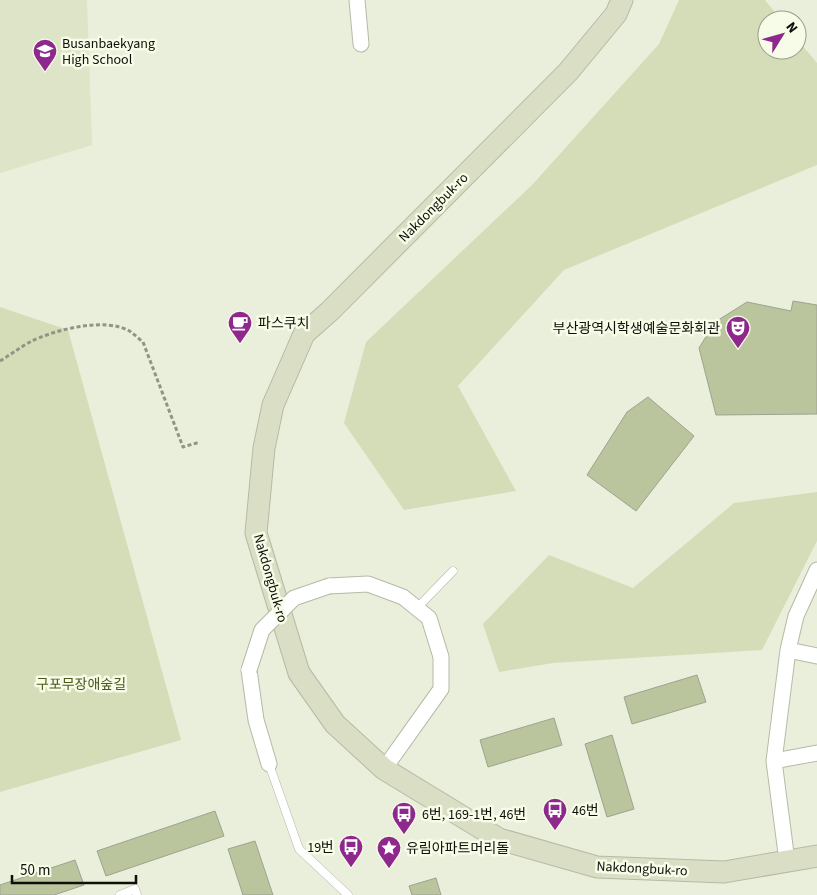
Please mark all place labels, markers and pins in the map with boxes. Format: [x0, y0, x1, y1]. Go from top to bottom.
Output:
place label: Busanbaekyang High School [62, 34, 155, 70]
school or university icon: Busanbaekyang High School [32, 38, 58, 72]
cafe icon: 파스쿠치 [227, 310, 253, 344]
place label: 파스쿠치 [258, 314, 310, 334]
theatre icon: 부산광역시학생예술문화회관 [725, 315, 751, 349]
place label: 부산광역시학생예술문화회관 [553, 319, 720, 339]
bus stop icon: 46번 [542, 797, 568, 831]
bus stop icon: 6번, 169-1번, 46번 [391, 801, 417, 835]
place label: 46번 [572, 801, 599, 821]
place label: 6번, 169-1번, 46번 [422, 805, 526, 825]
bus stop icon: 19번 [338, 834, 364, 868]
place icon: 유림아파트머리돌 [376, 835, 402, 869]
place label: 19번 [307, 838, 334, 858]
place label: 유림아파트머리돌 [406, 839, 509, 859]

